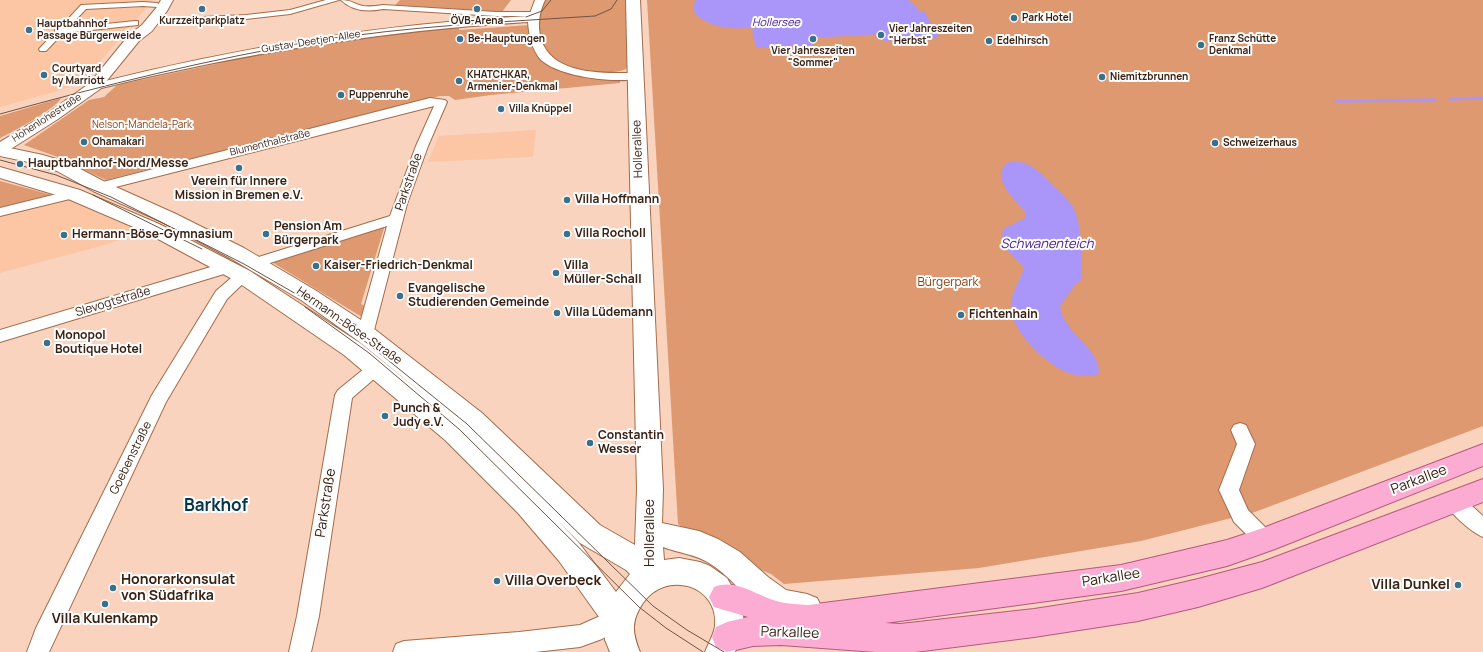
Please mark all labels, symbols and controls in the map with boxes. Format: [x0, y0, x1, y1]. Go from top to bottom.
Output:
marker: Kurzzeitparkplatz [197, 4, 207, 14]
marker: ÖVB-Arena [472, 4, 482, 14]
place label: Park Hotel [1022, 12, 1072, 24]
marker: Park Hotel [1009, 13, 1019, 23]
place label: Kurzzeitparkplatz [159, 15, 245, 27]
place label: ÖVB-Arena [451, 15, 503, 27]
water label: Hollersee [752, 16, 800, 30]
place label: Hauptbahnhof Passage Bürgerweide [37, 18, 141, 42]
place label: Vier Jahreszeiten "Herbst" [889, 23, 972, 46]
marker: Hauptbahnhof Passage Bürgerweide [24, 25, 34, 35]
street label: Gustav-Deetjen-Allee [261, 28, 361, 56]
marker: Vier Jahreszeiten "Herbst" [876, 30, 886, 40]
place label: Be-Hauptungen [468, 33, 545, 45]
place label: Franz Schütte Denkmal [1209, 33, 1276, 56]
marker: Be-Hauptungen [455, 34, 465, 44]
marker: Vier Jahreszeiten "Sommer" [808, 34, 818, 44]
place label: Edelhirsch [997, 35, 1048, 47]
marker: Edelhirsch [984, 36, 994, 46]
marker: Franz Schütte Denkmal [1196, 40, 1206, 50]
place label: Vier Jahreszeiten "Sommer" [771, 45, 855, 68]
place label: Courtyard by Marriott [52, 63, 105, 86]
place label: KHATCHKAR, Armenier-Denkmal [467, 69, 558, 92]
marker: Courtyard by Marriott [39, 70, 49, 80]
place label: Niemitzbrunnen [1110, 71, 1188, 83]
marker: Niemitzbrunnen [1097, 72, 1107, 82]
marker: KHATCHKAR, Armenier-Denkmal [454, 76, 464, 86]
place label: Puppenruhe [349, 89, 409, 101]
marker: Puppenruhe [336, 90, 346, 100]
street label: Hohenlohestraße [10, 91, 84, 145]
place label: Villa Knüppel [509, 103, 572, 115]
marker: Villa Knüppel [496, 104, 506, 114]
park label: Nelson-Mandela-Park [92, 119, 192, 131]
street label: Hollerallee [630, 120, 646, 178]
street label: Blumenthalstraße [229, 127, 311, 159]
place label: Ohamakari [92, 136, 144, 148]
marker: Ohamakari [79, 137, 89, 147]
place label: Schweizerhaus [1223, 137, 1297, 149]
marker: Schweizerhaus [1210, 138, 1220, 148]
street label: Parkstraße [392, 151, 426, 213]
place label: Hauptbahnhof-Nord/Messe [28, 157, 188, 171]
marker: Hauptbahnhof-Nord/Messe [15, 159, 25, 169]
marker: Verein für Innere Mission in Bremen e.V. [234, 163, 244, 173]
place label: Verein für Innere Mission in Bremen e.V. [175, 175, 303, 203]
place label: Villa Hoffmann [575, 193, 659, 207]
marker: Villa Hoffmann [562, 195, 572, 205]
place label: Pension Am Bürgerpark [274, 220, 342, 248]
place label: Villa Rocholl [575, 227, 646, 241]
place label: Hermann-Böse-Gymnasium [72, 228, 233, 242]
marker: Pension Am Bürgerpark [261, 229, 271, 239]
marker: Villa Rocholl [562, 229, 572, 239]
marker: Hermann-Böse-Gymnasium [59, 230, 69, 240]
water label: Schwanenteich [1000, 236, 1094, 252]
place label: Kaiser-Friedrich-Denkmal [324, 259, 473, 273]
place label: Villa Müller-Schall [564, 259, 641, 287]
marker: Kaiser-Friedrich-Denkmal [311, 261, 321, 271]
marker: Villa Müller-Schall [551, 268, 561, 278]
park label: Bürgerpark [917, 276, 979, 290]
place label: Evangelische Studierenden Gemeinde [408, 282, 549, 310]
street label: Slevogtstraße [74, 284, 152, 320]
street label: Hermann-Böse-Straße [293, 284, 405, 368]
marker: Evangelische Studierenden Gemeinde [395, 291, 405, 301]
place label: Villa Lüdemann [565, 306, 653, 320]
marker: Villa Lüdemann [552, 308, 562, 318]
place label: Fichtenhain [969, 308, 1038, 322]
marker: Fichtenhain [956, 310, 966, 320]
place label: Monopol Boutique Hotel [55, 329, 142, 357]
marker: Monopol Boutique Hotel [42, 338, 52, 348]
place label: Punch & Judy e.V. [393, 402, 444, 430]
marker: Punch & Judy e.V. [380, 411, 390, 421]
street label: Goebenstraße [107, 419, 155, 497]
place label: Constantin Wesser [598, 429, 664, 457]
marker: Constantin Wesser [585, 438, 595, 448]
street label: Parkallee [1389, 462, 1449, 498]
street label: Parkstraße [312, 467, 340, 539]
district label: Barkhof [184, 496, 248, 516]
street label: Hollerallee [642, 499, 658, 567]
street label: Parkallee [1081, 565, 1141, 591]
place label: Honorarkonsulat von Südafrika [121, 572, 235, 604]
place label: Villa Overbeck [505, 573, 601, 589]
marker: Villa Overbeck [492, 576, 502, 586]
place label: Villa Dunkel [1372, 577, 1450, 593]
marker: Villa Dunkel [1453, 580, 1463, 590]
marker: Honorarkonsulat von Südafrika [108, 583, 118, 593]
marker: Villa Kulenkamp [100, 599, 110, 609]
place label: Villa Kulenkamp [52, 611, 158, 627]
street label: Parkallee [760, 624, 820, 642]

